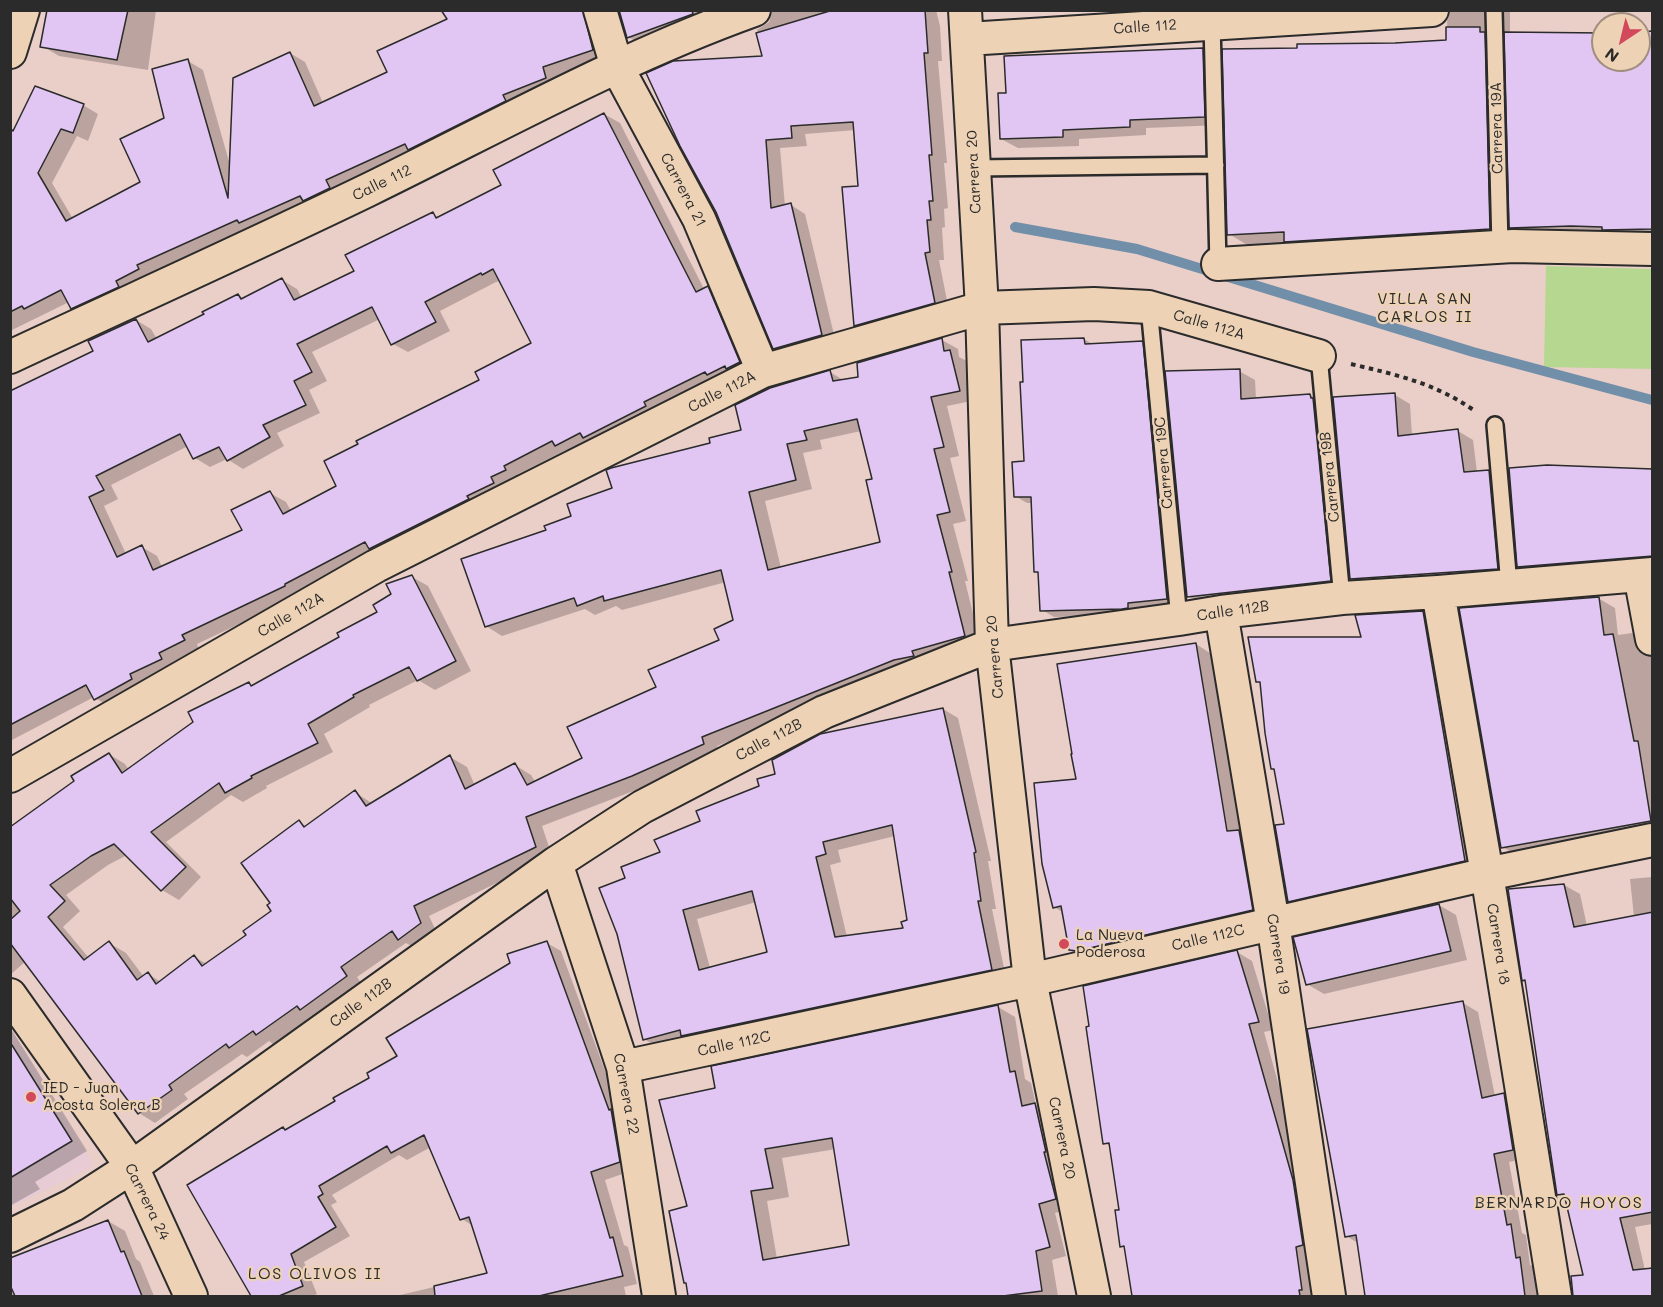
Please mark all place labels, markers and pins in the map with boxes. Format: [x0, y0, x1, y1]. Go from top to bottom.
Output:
place label: La Nueva Poderosa [1076, 926, 1146, 961]
marker: La Nueva Poderosa [1057, 937, 1071, 951]
place label: IED - Juan Acosta Solera B [43, 1079, 161, 1114]
marker: IED - Juan Acosta Solera B [24, 1090, 38, 1104]

